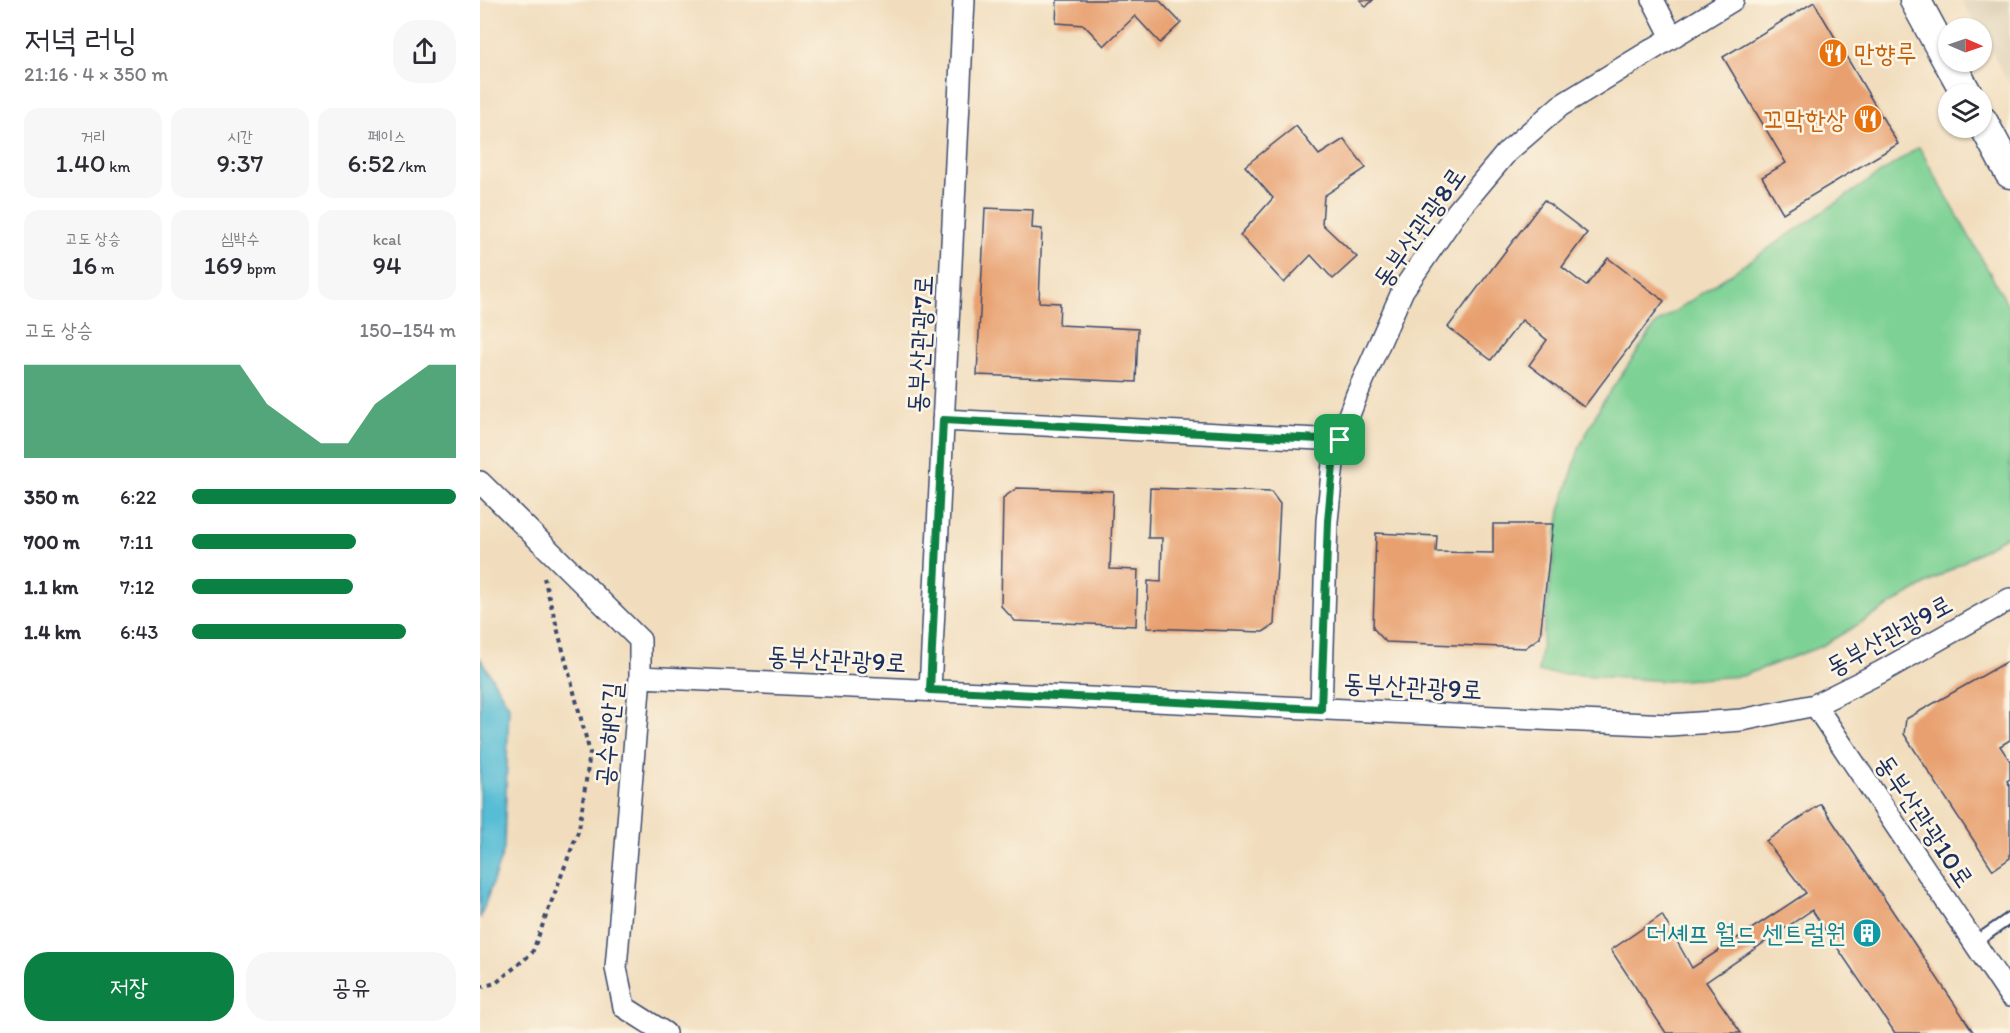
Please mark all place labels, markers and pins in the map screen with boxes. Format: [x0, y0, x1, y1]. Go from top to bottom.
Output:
restaurant icon: 만향루 [1817, 37, 1849, 69]
place label: 만향루 [1854, 37, 1917, 69]
place label: 꼬막한상 [1763, 103, 1847, 135]
restaurant icon: 꼬막한상 [1852, 103, 1884, 135]
pin [1314, 414, 1365, 465]
place label: 더셰프 월드 센트럴원 [1646, 917, 1846, 949]
building icon: 더셰프 월드 센트럴원 [1851, 917, 1883, 949]

